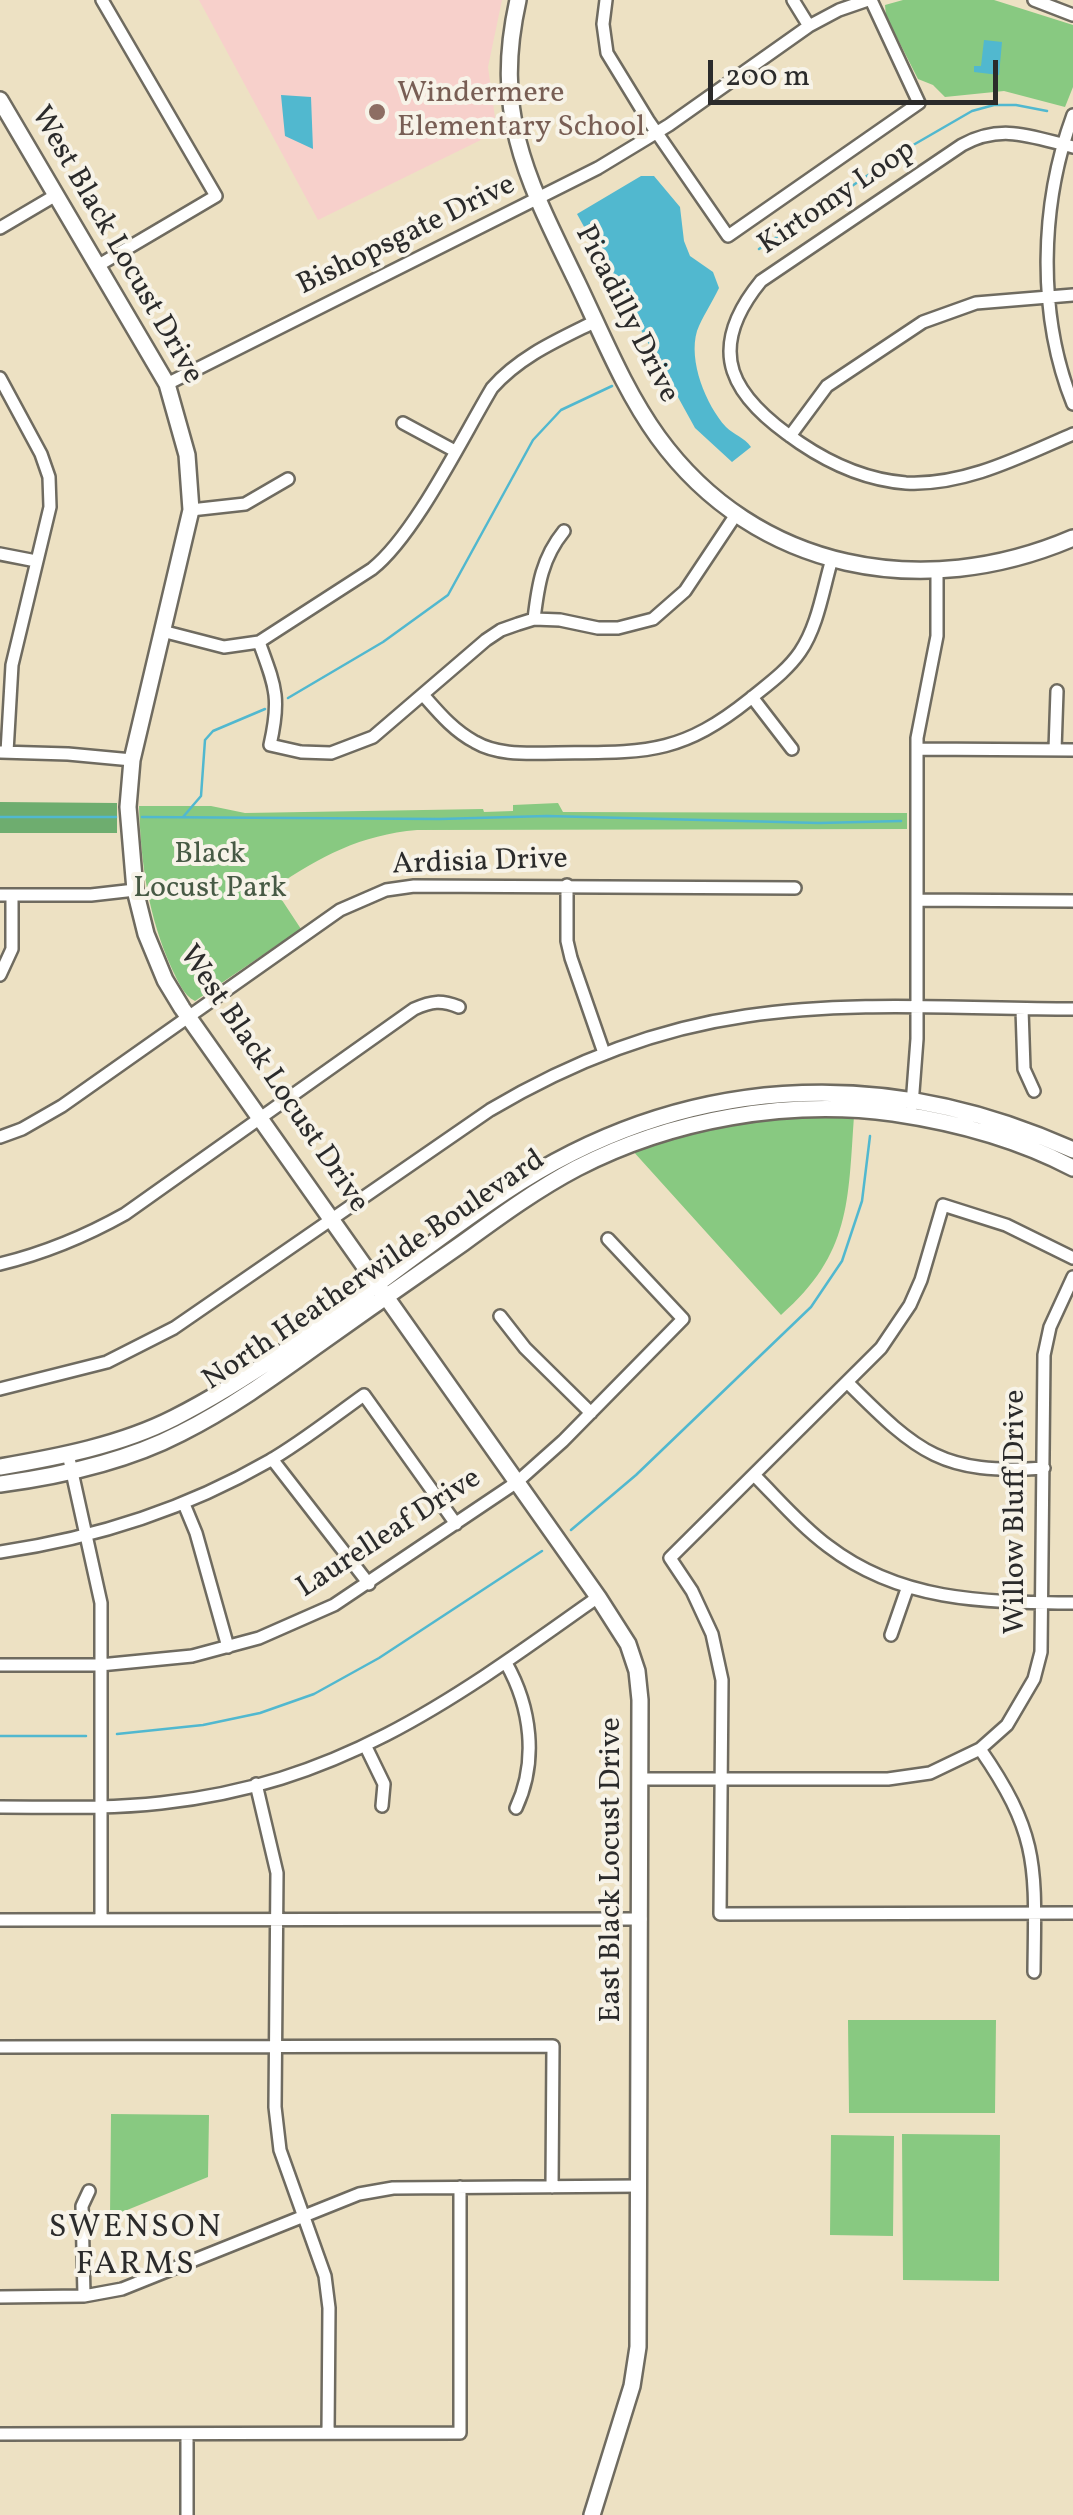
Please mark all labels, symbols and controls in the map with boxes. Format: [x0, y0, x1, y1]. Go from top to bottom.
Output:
scale bar [713, 40, 1003, 102]
text: 200 m [725, 56, 810, 98]
place label: Windermere Elementary School [397, 77, 645, 148]
street label: West Black Locust Drive [21, 101, 209, 391]
marker: Windermere Elementary School [366, 101, 388, 123]
street label: Kirtomy Loop [753, 133, 923, 265]
street label: Bishopsgate Drive [292, 169, 522, 305]
street label: Picadilly Drive [565, 220, 685, 410]
park label: Black Locust Park [133, 838, 287, 908]
street label: Ardisia Drive [392, 843, 568, 885]
street label: West Black Locust Drive [169, 940, 375, 1220]
street label: North Heatherwilde Boulevard [197, 1144, 553, 1400]
street label: Willow Bluff Drive [999, 1390, 1035, 1634]
street label: Laurelleaf Drive [291, 1462, 489, 1608]
street label: East Black Locust Drive [595, 1717, 631, 2023]
district label: SWENSON FARMS [49, 2211, 223, 2286]

